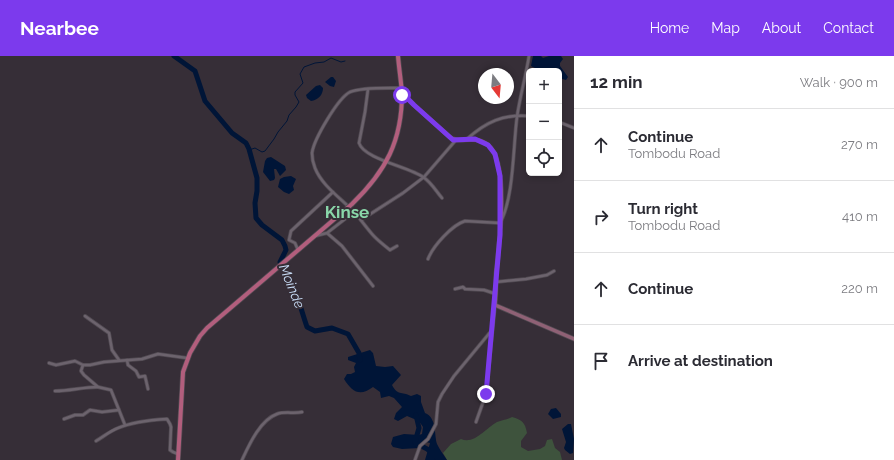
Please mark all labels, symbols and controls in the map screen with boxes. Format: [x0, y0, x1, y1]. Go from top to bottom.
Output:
text: Nearbee [20, 17, 99, 39]
text: Home [650, 20, 689, 36]
text: Map [711, 20, 740, 36]
text: About [762, 20, 801, 36]
text: Contact [823, 20, 874, 36]
north arrow [478, 68, 514, 104]
map controls [526, 68, 562, 176]
button: + [526, 68, 562, 104]
text: 12 min [590, 72, 643, 92]
text: Walk · 900 m [800, 75, 878, 90]
route start [393, 86, 411, 104]
button: − [526, 104, 562, 140]
text: Continue [628, 128, 693, 146]
icon: ahead [590, 134, 612, 156]
text: 270 m [841, 137, 878, 152]
button: locate [526, 140, 562, 176]
text: Tombodu Road [628, 146, 720, 161]
text: Turn right [628, 200, 698, 218]
district label: Kinse [325, 202, 369, 222]
icon: right [590, 206, 612, 228]
text: 410 m [842, 209, 878, 224]
text: Tombodu Road [628, 218, 720, 233]
water label: Moinde [276, 262, 308, 311]
icon: ahead [590, 278, 612, 300]
text: Continue [628, 280, 693, 298]
text: 220 m [841, 281, 878, 296]
icon: arrive [590, 350, 612, 372]
text: Arrive at destination [628, 352, 773, 370]
route end [477, 385, 495, 403]

